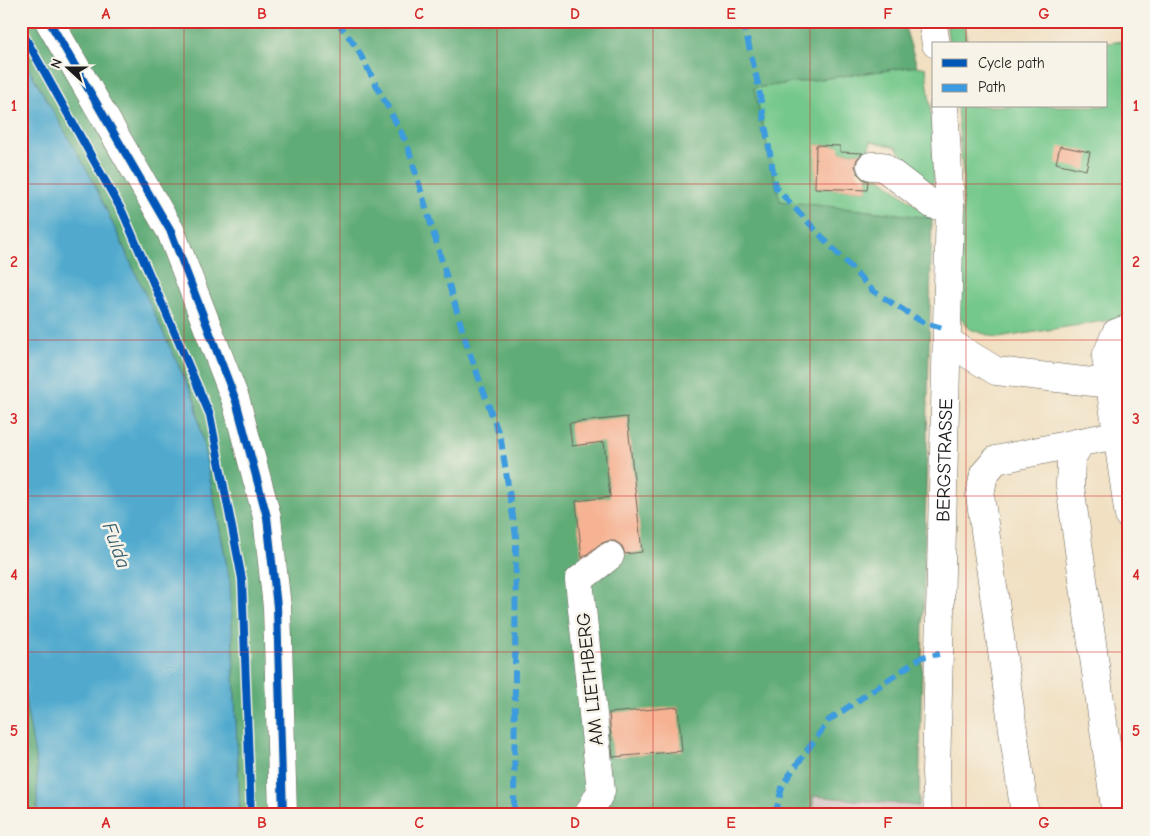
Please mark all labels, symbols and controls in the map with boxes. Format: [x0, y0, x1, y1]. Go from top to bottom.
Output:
text: A [102, 5, 111, 23]
text: B [257, 5, 267, 23]
text: C [414, 5, 424, 23]
text: D [570, 5, 580, 23]
text: E [726, 5, 736, 23]
text: F [883, 5, 893, 23]
text: G [1038, 5, 1050, 23]
north arrow [42, 42, 92, 92]
legend [932, 42, 1108, 108]
text: Cycle path [978, 54, 1045, 72]
text: N [47, 56, 66, 71]
text: Path [978, 78, 1006, 96]
text: 1 [11, 97, 17, 115]
text: 1 [1133, 97, 1139, 115]
text: 2 [10, 253, 18, 271]
text: 2 [1132, 253, 1140, 271]
street label: BERGSTRASSE [932, 398, 957, 522]
text: 3 [10, 410, 18, 428]
text: 3 [1132, 410, 1140, 428]
water label: Fulda [98, 519, 135, 571]
text: 4 [10, 566, 18, 584]
text: 4 [1132, 566, 1140, 584]
street label: AM LIETHBERG [572, 611, 608, 746]
text: 5 [10, 722, 18, 740]
text: 5 [1132, 722, 1140, 740]
text: A [102, 814, 111, 832]
text: B [257, 814, 267, 832]
text: C [414, 814, 424, 832]
text: D [570, 814, 580, 832]
text: E [726, 814, 736, 832]
text: F [883, 814, 893, 832]
text: G [1038, 814, 1050, 832]

